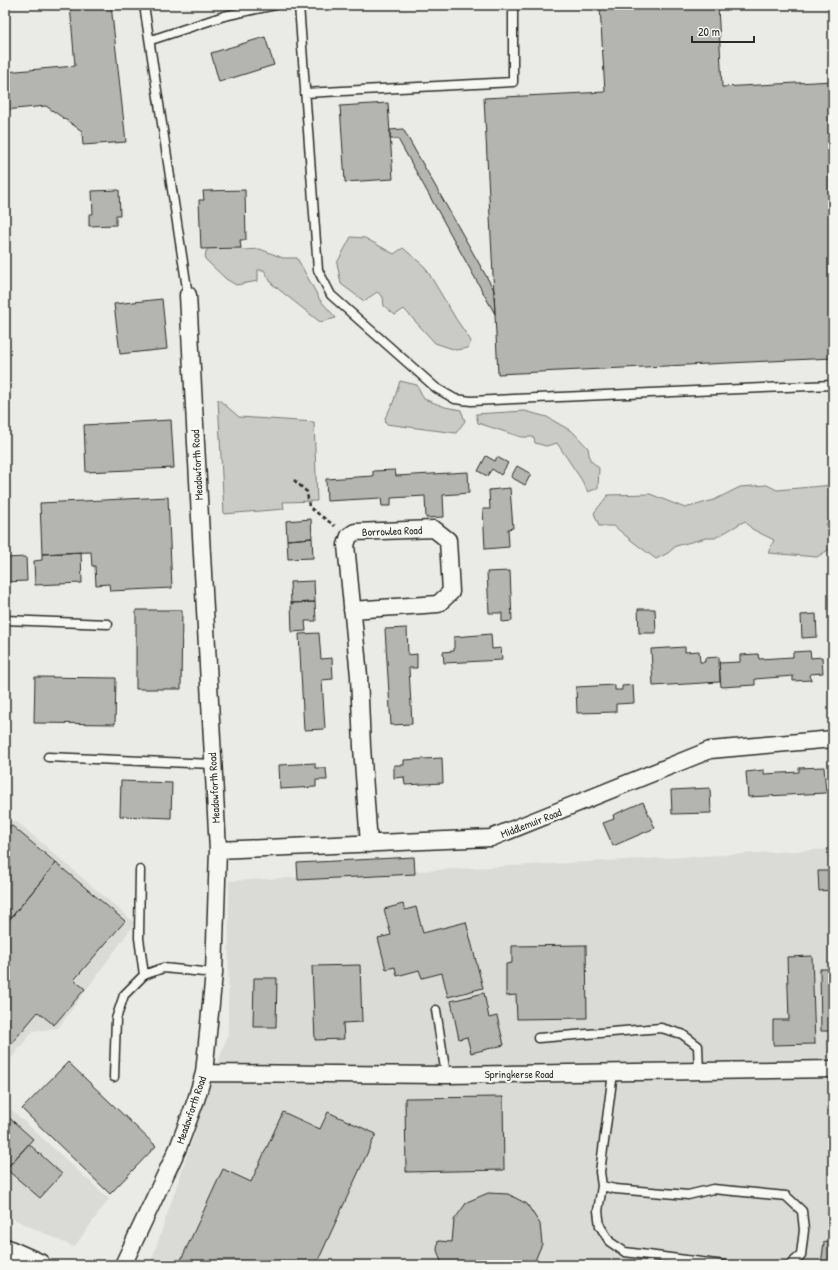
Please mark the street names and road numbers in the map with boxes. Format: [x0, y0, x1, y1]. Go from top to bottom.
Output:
street label: Meadowforth Road [188, 429, 206, 501]
street label: Borrowlea Road [362, 523, 423, 539]
street label: Meadowforth Road [205, 752, 223, 824]
street label: Middlemuir Road [499, 805, 564, 841]
street label: Springkerse Road [485, 1067, 554, 1081]
street label: Meadowforth Road [173, 1074, 209, 1146]

